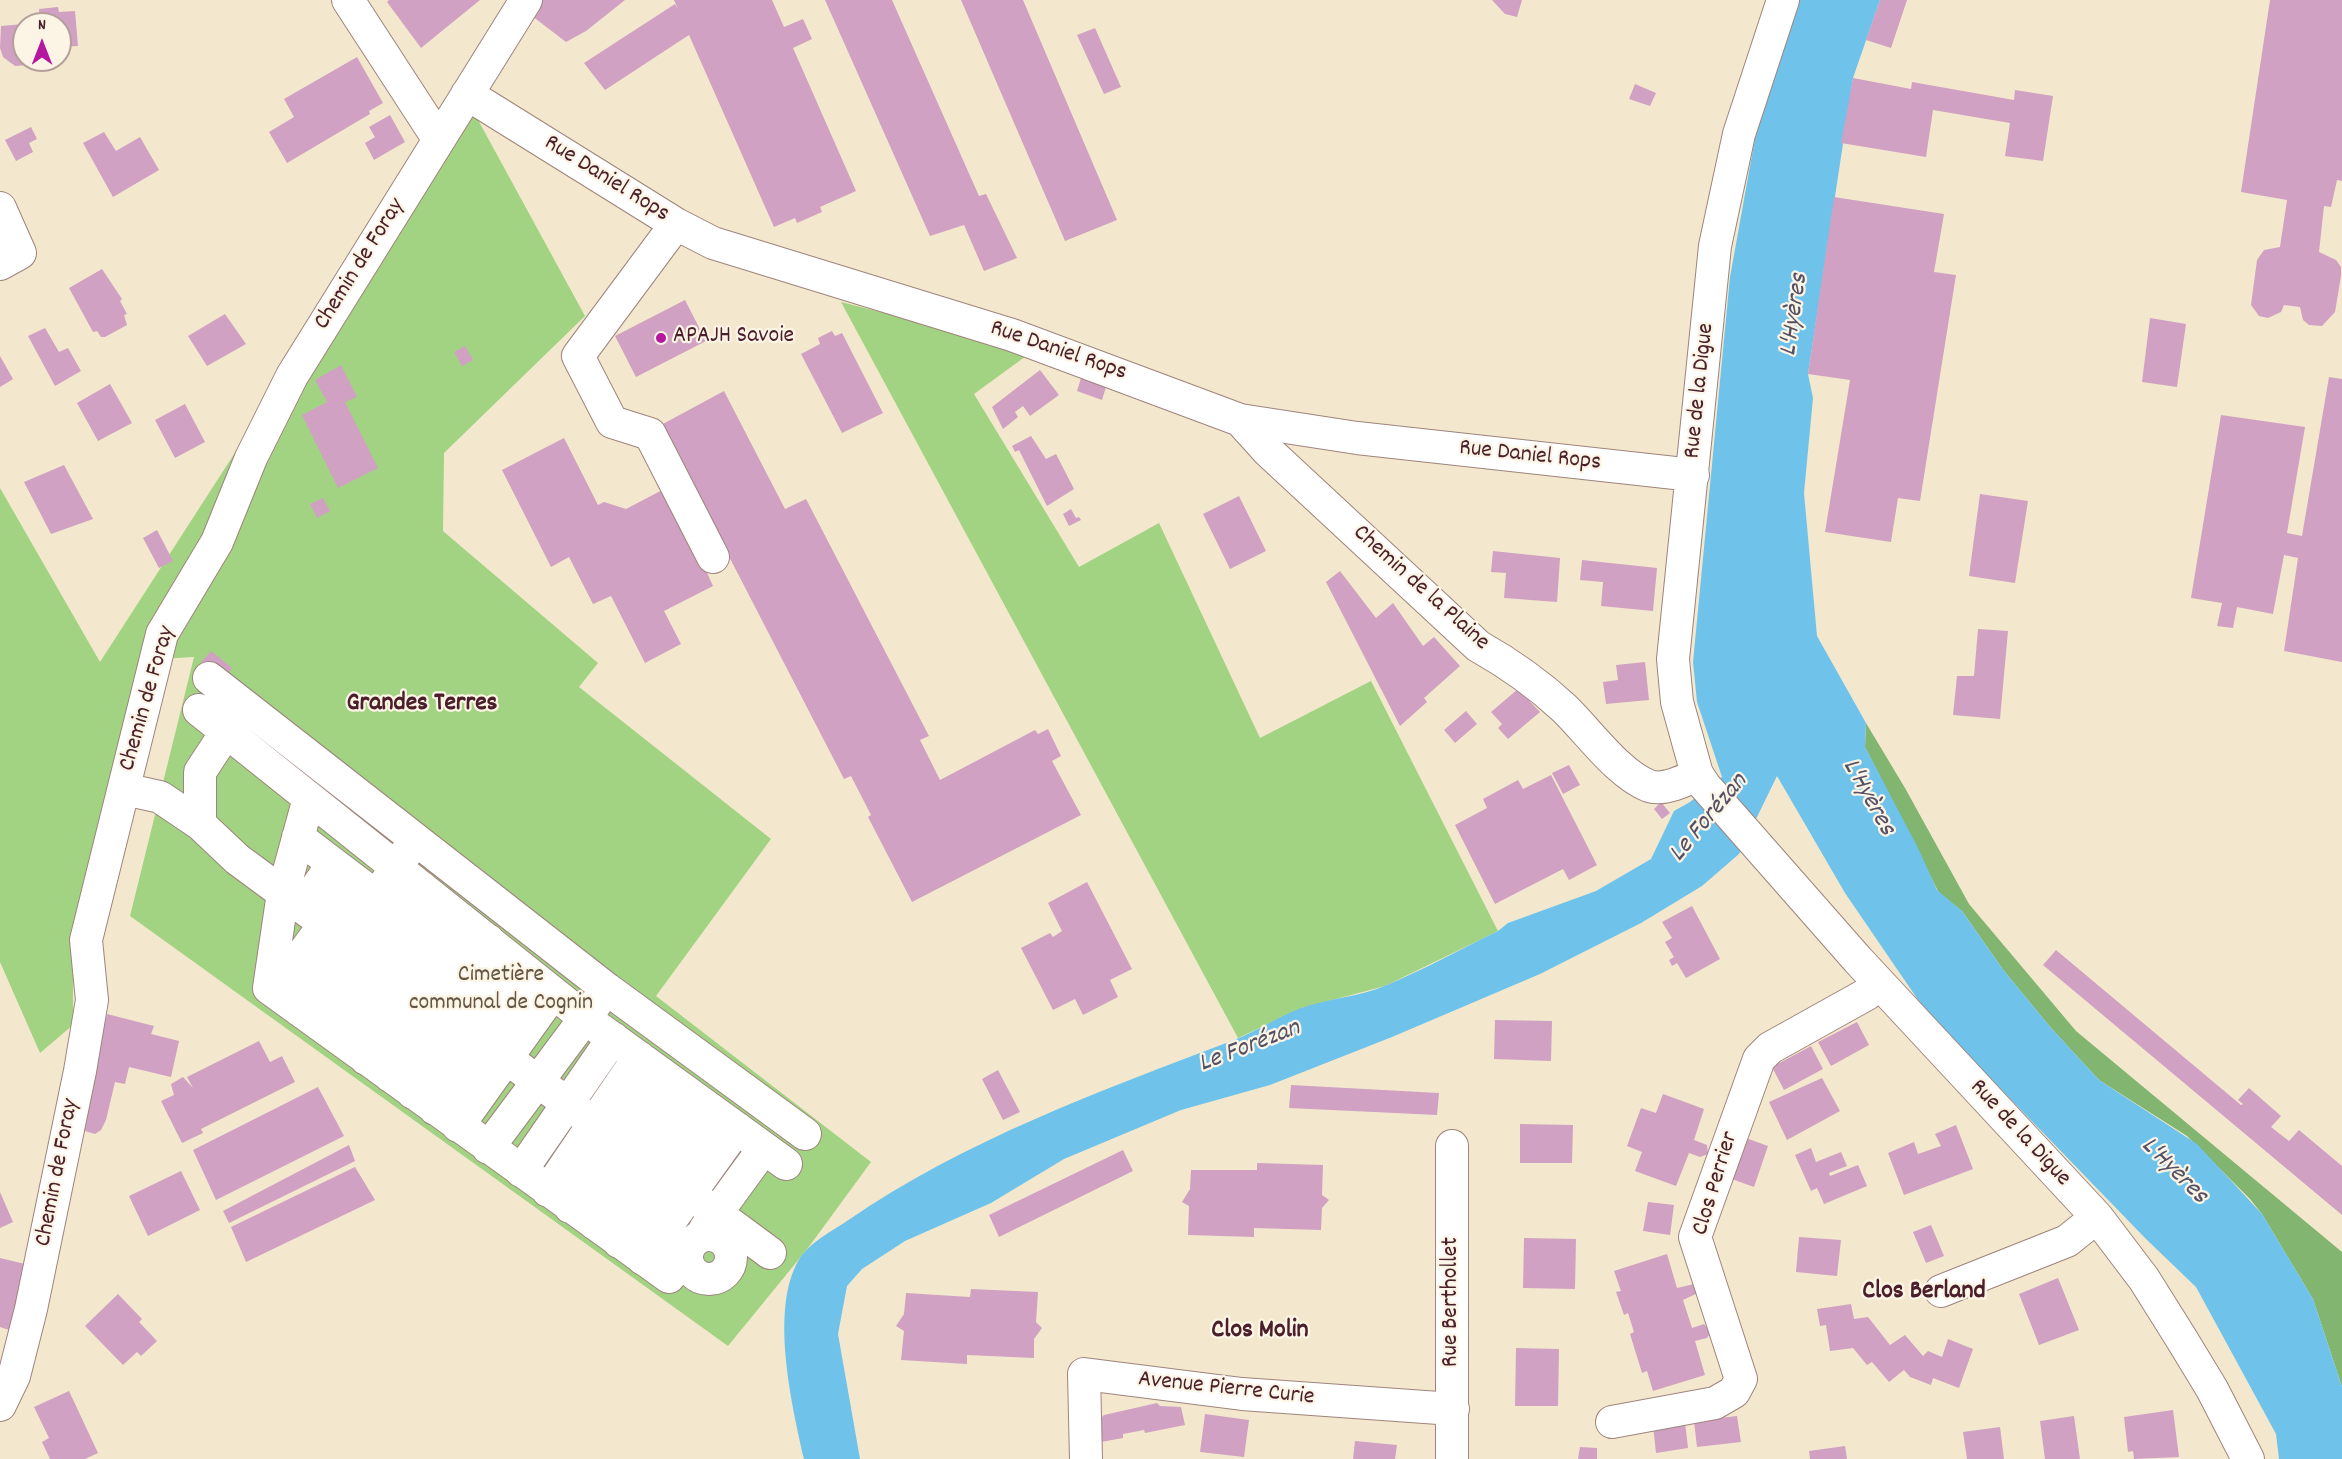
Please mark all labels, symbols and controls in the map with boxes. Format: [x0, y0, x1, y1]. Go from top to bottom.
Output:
north arrow [12, 12, 72, 72]
text: N [38, 14, 46, 37]
street label: Rue Daniel Rops [538, 130, 674, 230]
street label: Chemin de Foray [309, 194, 413, 336]
water label: L'Hyères [1775, 272, 1817, 358]
street label: Rue Daniel Rops [986, 315, 1130, 389]
street label: Rue de la Digue [1680, 322, 1722, 460]
place label: APAJH Savoie [673, 324, 794, 352]
marker: APAJH Savoie [654, 331, 668, 345]
street label: Rue Daniel Rops [1458, 435, 1602, 479]
street label: Chemin de la Plaine [1346, 520, 1494, 658]
street label: Chemin de Foray [115, 623, 183, 775]
district label: Grandes Terres [346, 689, 498, 721]
water label: L'Hyères [1833, 754, 1901, 842]
water label: Le Forézan [1664, 768, 1756, 870]
park label: Cimetière communal de Cognin [409, 963, 593, 1019]
water label: Le Forézan [1195, 1014, 1305, 1082]
street label: Rue de la Digue [1962, 1074, 2076, 1194]
street label: Chemin de Foray [31, 1097, 87, 1249]
street label: Clos Perrier [1688, 1129, 1746, 1239]
water label: L'Hyères [2133, 1132, 2213, 1212]
street label: Rue Berthollet [1439, 1237, 1467, 1367]
district label: Clos Berland [1862, 1277, 1986, 1309]
district label: Clos Molin [1211, 1316, 1309, 1348]
street label: Avenue Pierre Curie [1137, 1366, 1315, 1414]

